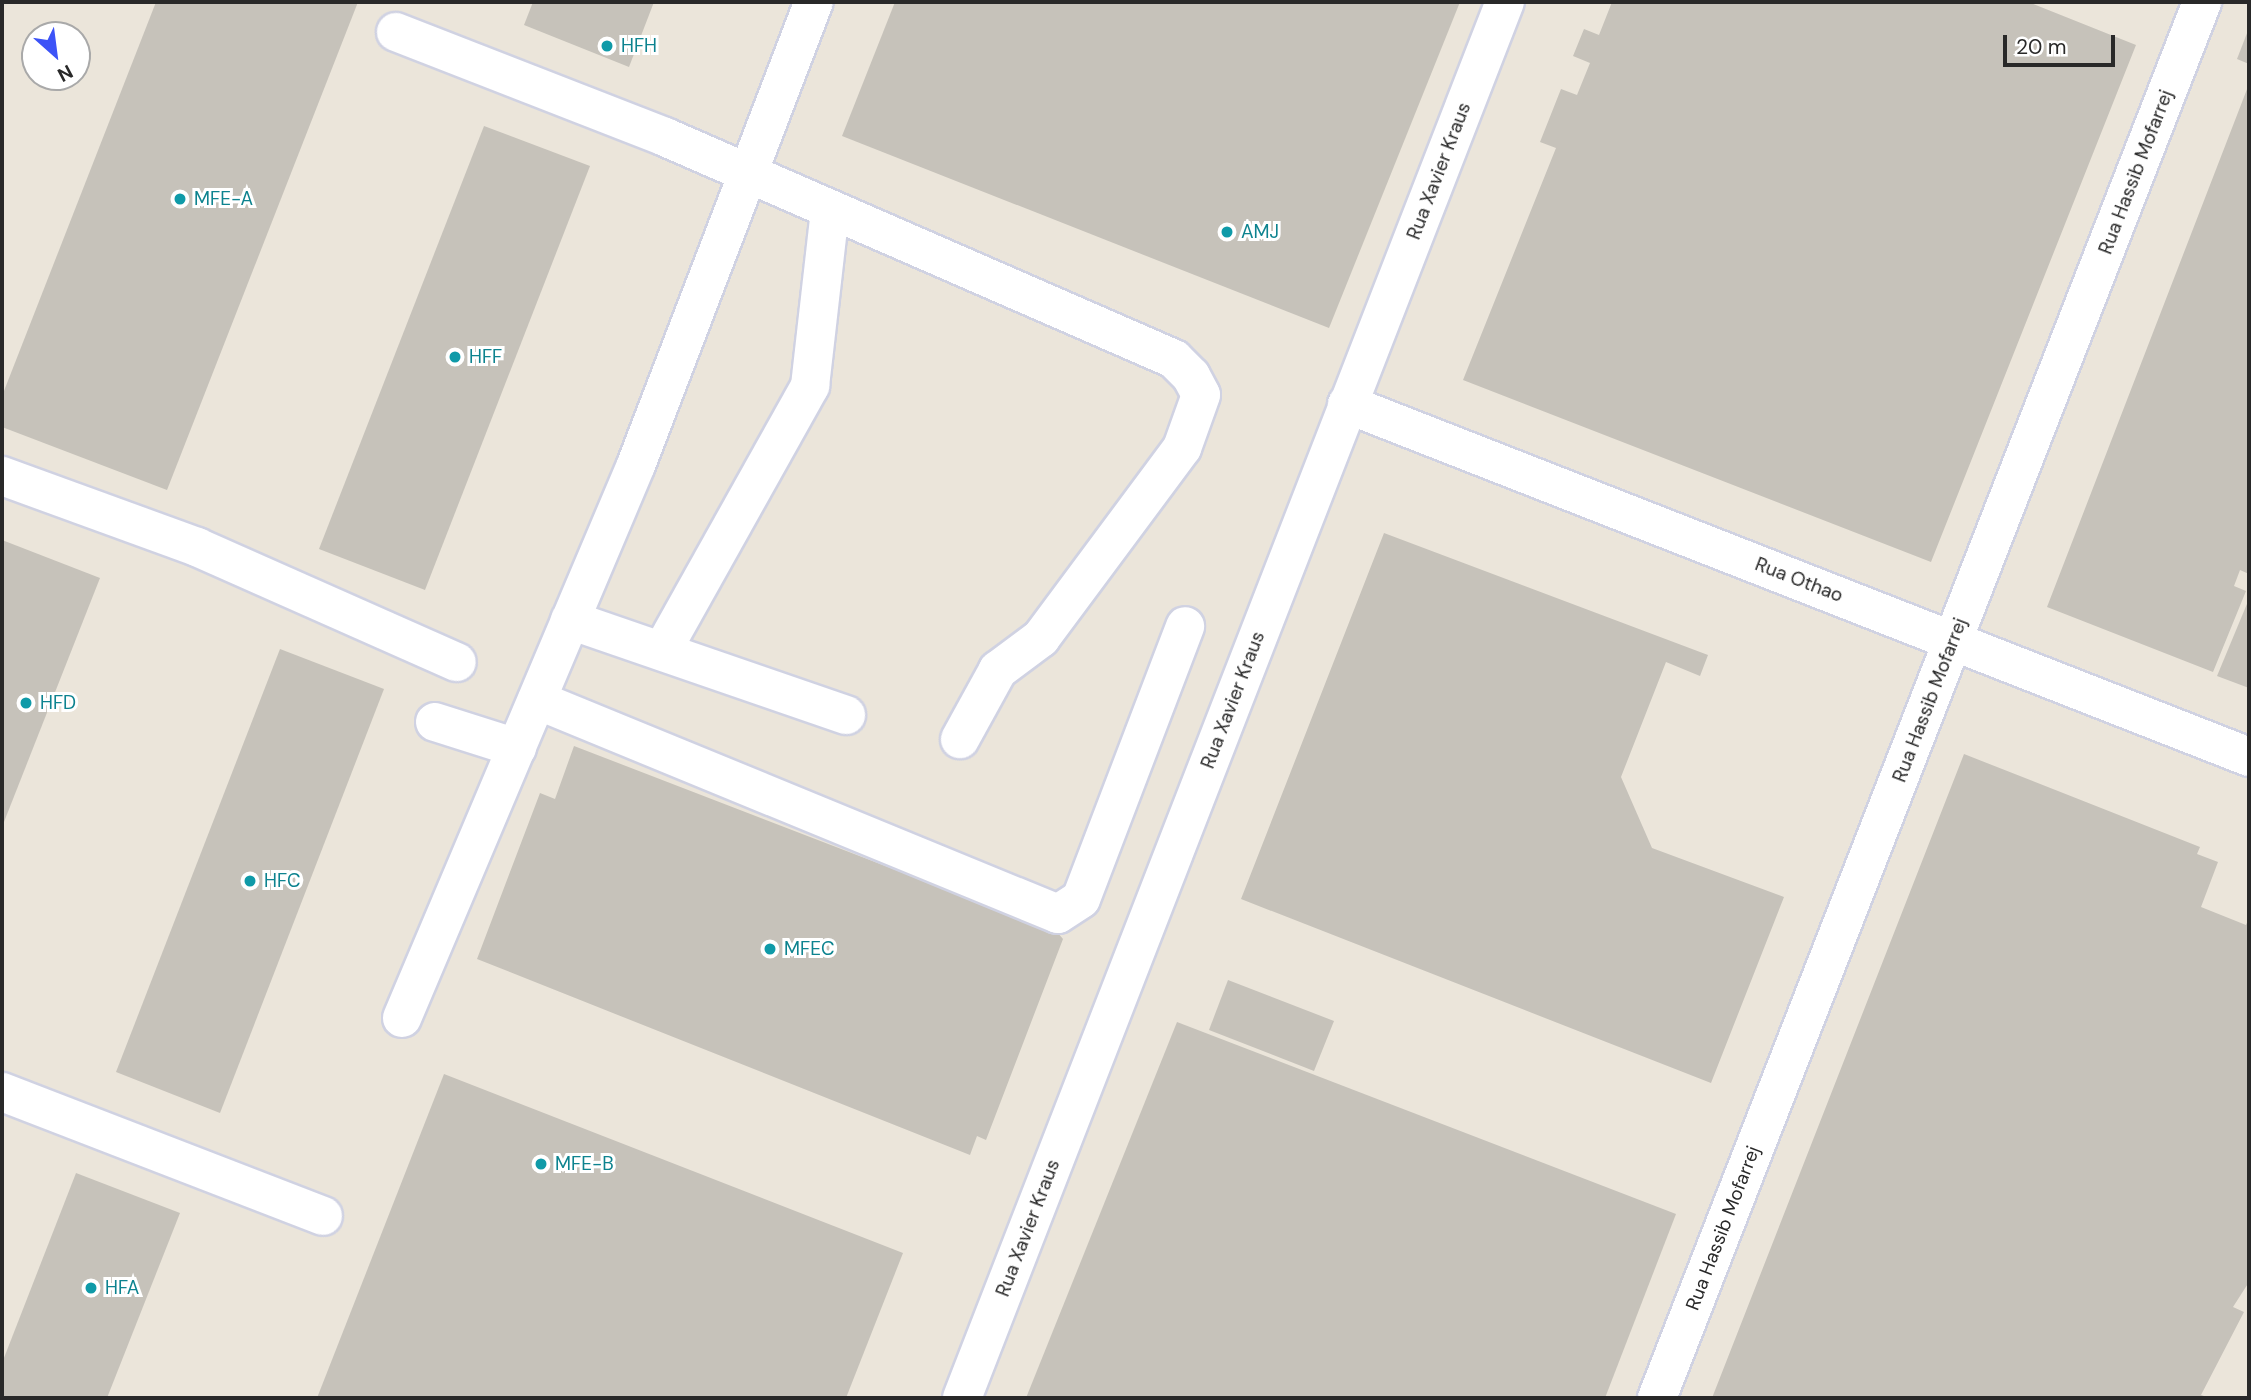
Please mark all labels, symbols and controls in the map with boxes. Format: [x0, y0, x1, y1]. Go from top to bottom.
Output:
north arrow [21, 21, 91, 91]
scale bar [2006, 21, 2118, 65]
text: 20 m [2016, 33, 2067, 61]
place label: HFH [621, 35, 657, 57]
marker: HFH [599, 38, 615, 54]
text: N [53, 59, 77, 88]
street label: Rua Hassib Mofarrej [2094, 87, 2178, 257]
street label: Rua Xavier Kraus [1402, 99, 1476, 243]
place label: MFE-A [194, 188, 253, 210]
marker: MFE-A [172, 191, 188, 207]
place label: AMJ [1241, 221, 1279, 243]
marker: AMJ [1219, 224, 1235, 240]
place label: HFF [469, 346, 502, 368]
marker: HFF [447, 349, 463, 365]
street label: Rua Othao [1752, 553, 1846, 607]
street label: Rua Hassib Mofarrej [1888, 615, 1972, 785]
street label: Rua Xavier Kraus [1196, 628, 1270, 772]
place label: HFD [40, 692, 76, 714]
marker: HFD [18, 695, 34, 711]
place label: HFC [264, 870, 301, 892]
marker: HFC [242, 873, 258, 889]
place label: MFEC [784, 938, 835, 960]
marker: MFEC [762, 941, 778, 957]
street label: Rua Hassib Mofarrej [1681, 1143, 1765, 1313]
place label: MFE-B [555, 1153, 614, 1175]
marker: MFE-B [533, 1156, 549, 1172]
street label: Rua Xavier Kraus [991, 1156, 1065, 1300]
place label: HFA [105, 1277, 139, 1299]
marker: HFA [83, 1280, 99, 1296]

